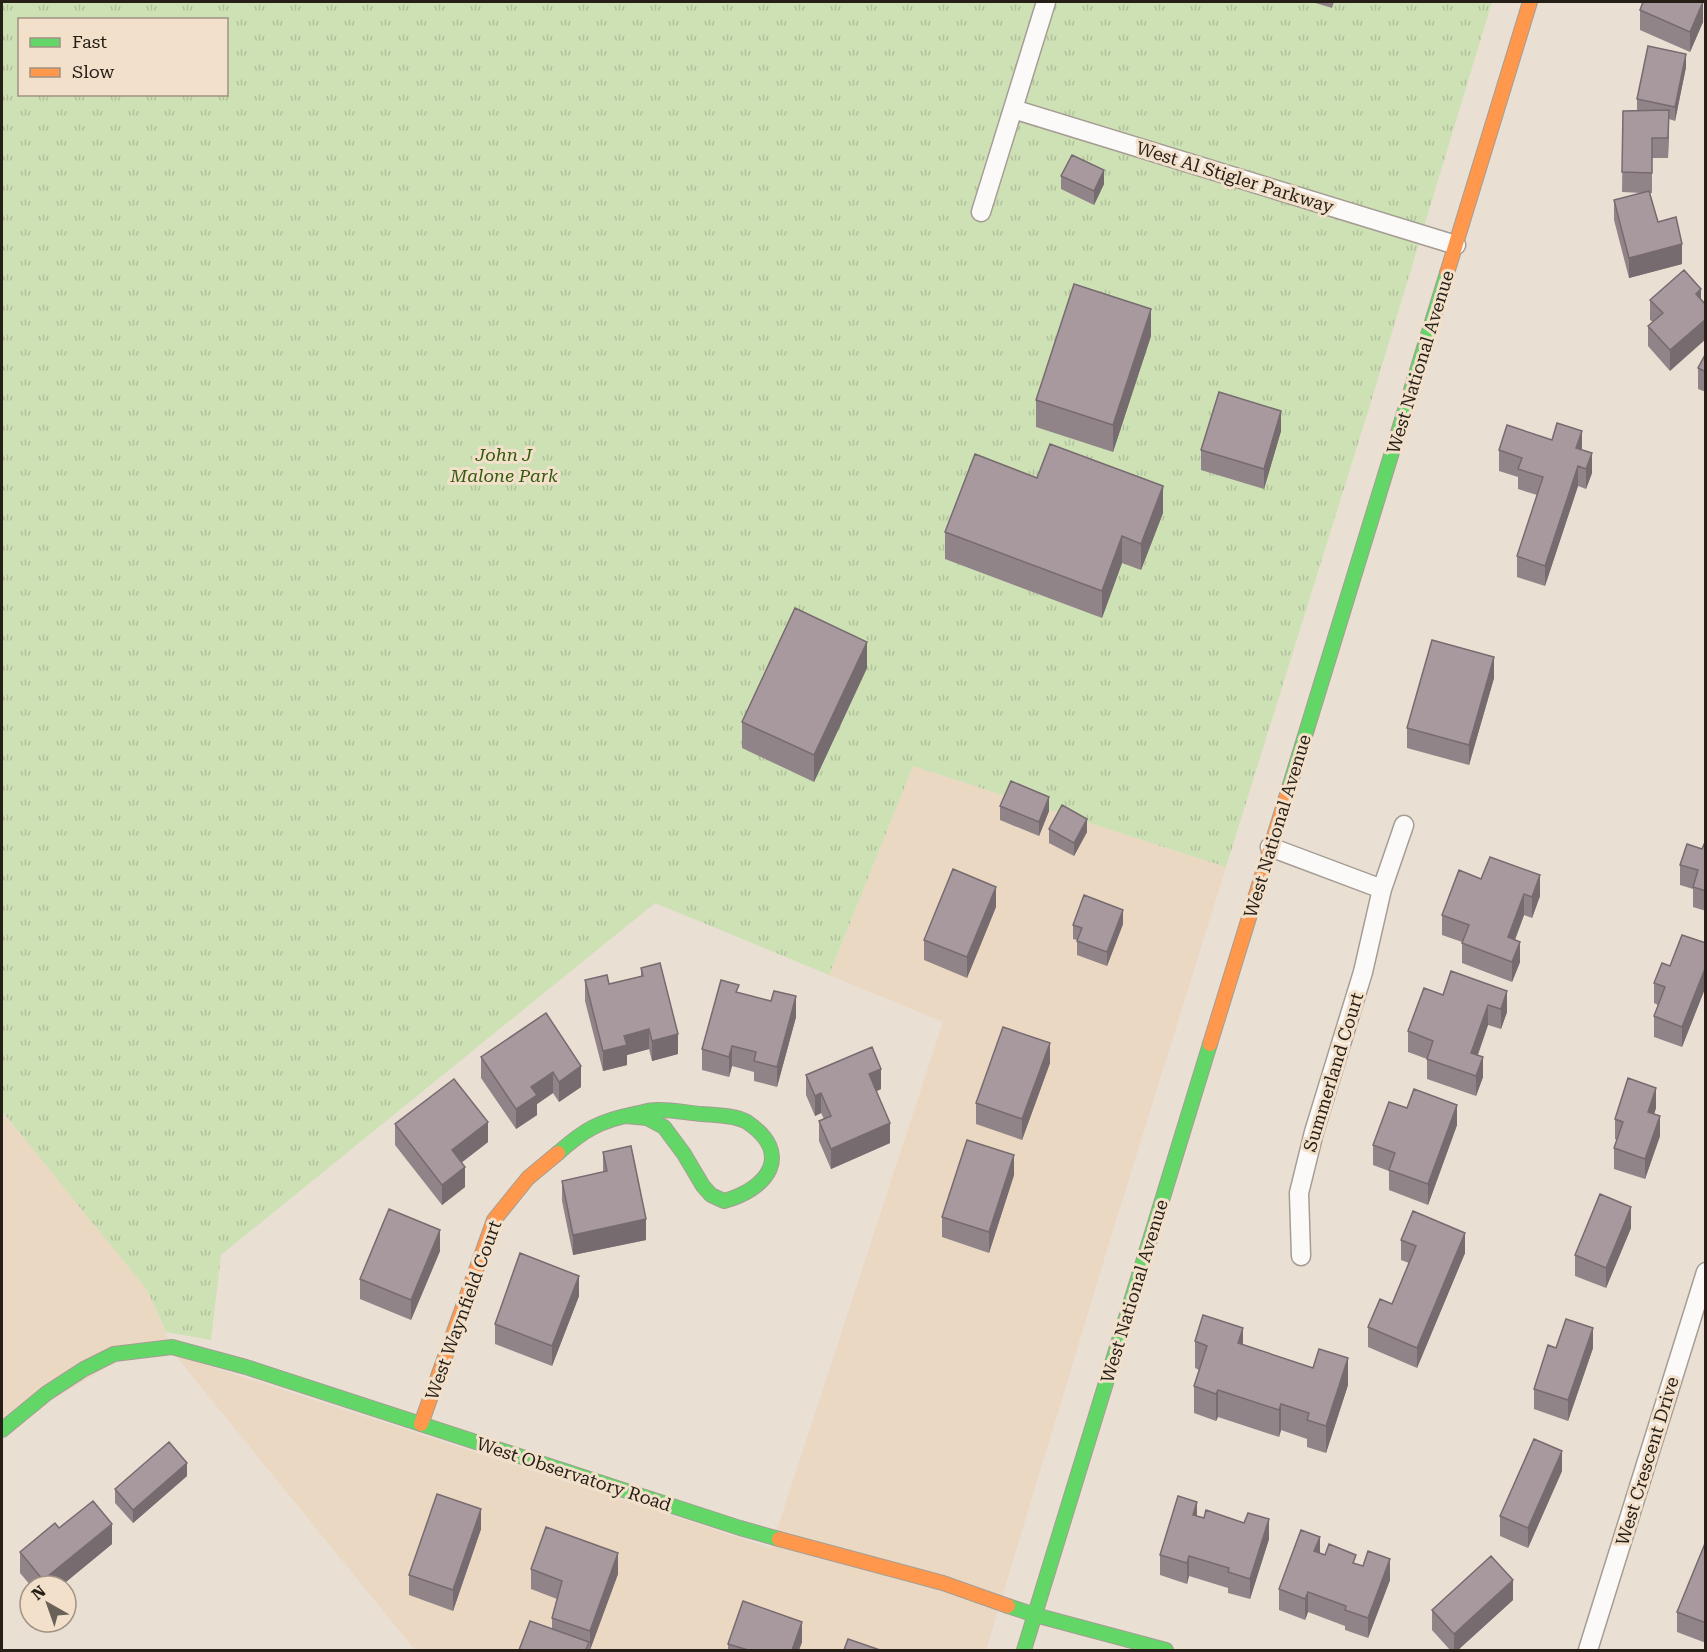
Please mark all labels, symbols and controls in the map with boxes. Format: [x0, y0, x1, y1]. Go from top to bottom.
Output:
legend [18, 18, 228, 96]
text: Fast [72, 31, 107, 52]
text: Slow [72, 61, 114, 82]
street label: West Al Stigler Parkway [1134, 137, 1337, 217]
street label: West National Avenue [1382, 268, 1458, 456]
park label: John J Malone Park [449, 444, 558, 486]
street label: West National Avenue [1239, 732, 1315, 920]
street label: Summerland Court [1299, 990, 1367, 1154]
street label: West National Avenue [1096, 1197, 1172, 1385]
street label: West Waynfield Court [421, 1217, 505, 1403]
street label: West Crescent Drive [1611, 1374, 1683, 1548]
street label: West Observatory Road [474, 1433, 675, 1516]
north arrow [18, 1574, 78, 1634]
text: N [28, 1582, 50, 1604]

